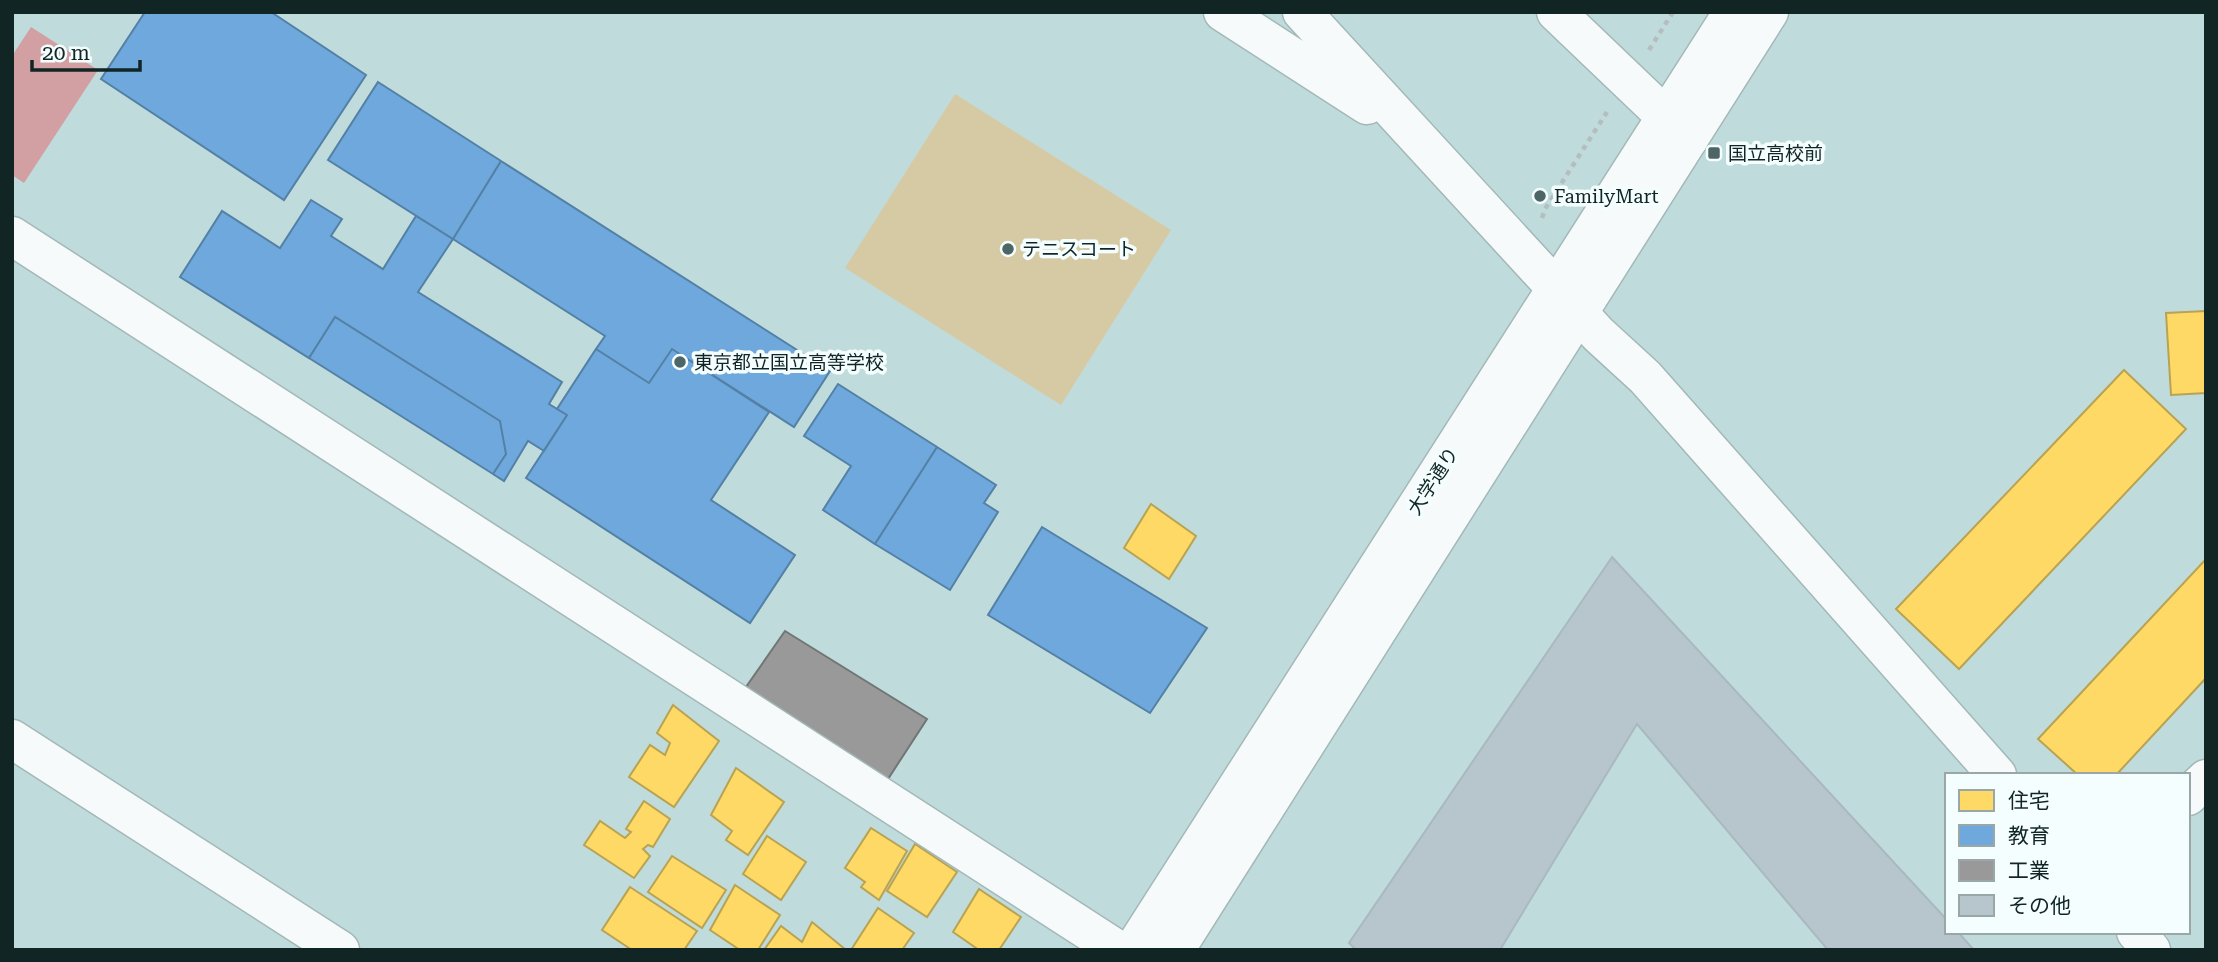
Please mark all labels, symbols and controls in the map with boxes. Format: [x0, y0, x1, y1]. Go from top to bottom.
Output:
scale bar [32, 28, 140, 72]
text: 20 m [42, 41, 90, 65]
place label: 国立高校前 [1728, 142, 1823, 165]
marker: 国立高校前 [1706, 145, 1722, 161]
place label: FamilyMart [1554, 185, 1659, 208]
marker: FamilyMart [1532, 188, 1548, 204]
place label: テニスコート [1022, 238, 1136, 261]
marker: テニスコート [1000, 241, 1016, 257]
place label: 東京都立国立高等学校 [694, 351, 884, 374]
marker: 東京都立国立高等学校 [672, 354, 688, 370]
street label: 大学通り [1403, 443, 1463, 519]
legend [1945, 773, 2190, 934]
text: 住宅 [2008, 789, 2050, 813]
text: 教育 [2008, 824, 2050, 848]
text: 工業 [2008, 859, 2050, 883]
text: その他 [2008, 894, 2071, 918]

